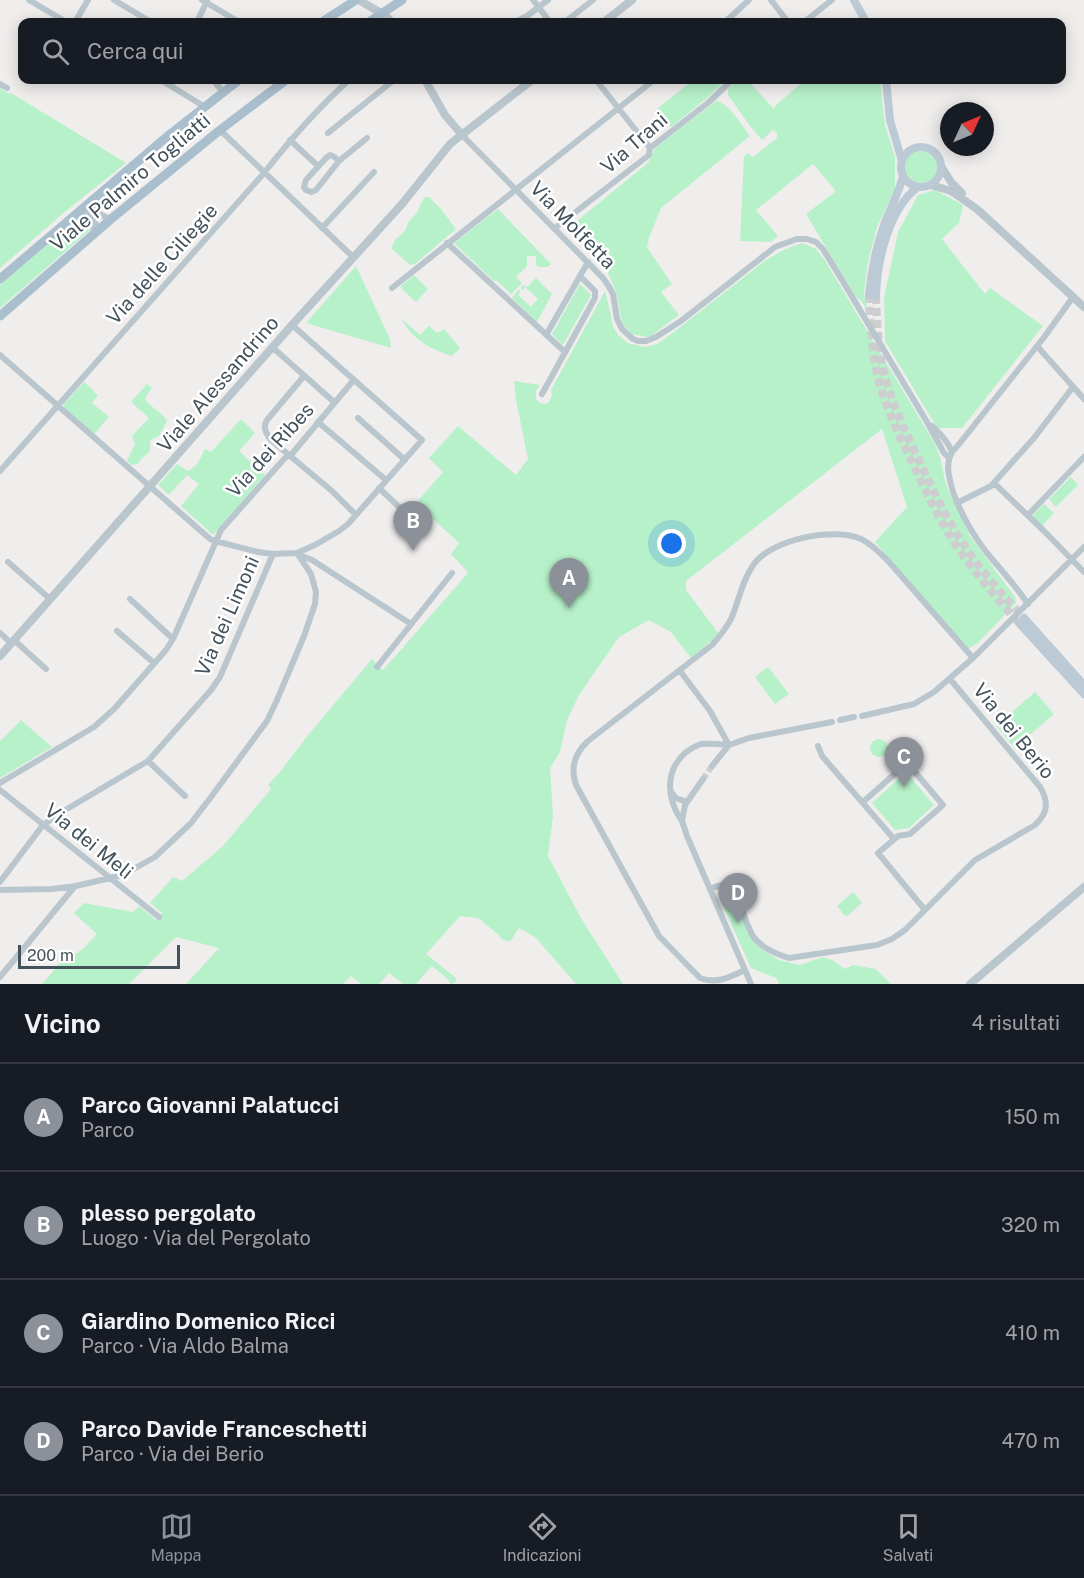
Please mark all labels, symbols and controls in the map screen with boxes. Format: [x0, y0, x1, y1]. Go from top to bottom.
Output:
search box [18, 18, 1066, 84]
icon: search [39, 35, 72, 68]
text: Cerca qui [87, 38, 184, 64]
north arrow [940, 102, 994, 156]
street label: Viale Palmiro Togliatti [45, 108, 215, 256]
street label: Via Trani [596, 108, 672, 178]
street label: Via Molfetta [525, 176, 621, 274]
street label: Via delle Ciliegie [101, 199, 223, 329]
street label: Viale Alessandrino [152, 311, 284, 457]
street label: Via dei Ribes [221, 398, 319, 502]
pin: B [394, 502, 432, 551]
your location [657, 529, 686, 558]
street label: Via dei Limoni [190, 552, 264, 680]
pin: A [550, 558, 588, 608]
street label: Via dei Berio [968, 678, 1060, 784]
pin: C [884, 738, 924, 787]
street label: Via dei Meli [40, 798, 138, 884]
pin: D [718, 874, 758, 923]
scale bar [18, 942, 180, 970]
text: 200 m [27, 946, 74, 965]
text: Vicino [24, 1008, 101, 1039]
text: 4 risultati [972, 1011, 1060, 1035]
text: Parco Giovanni Palatucci [81, 1092, 339, 1118]
text: A [36, 1105, 51, 1129]
text: 150 m [1005, 1105, 1060, 1129]
text: Parco [81, 1118, 134, 1142]
text: plesso pergolato [81, 1200, 256, 1226]
text: B [37, 1213, 50, 1237]
text: 320 m [1001, 1213, 1060, 1237]
text: Luogo · Via del Pergolato [81, 1226, 311, 1250]
text: Giardino Domenico Ricci [81, 1308, 335, 1334]
text: C [36, 1321, 51, 1345]
text: 410 m [1005, 1321, 1060, 1345]
text: Parco · Via Aldo Balma [81, 1334, 289, 1358]
text: Parco Davide Franceschetti [81, 1416, 367, 1442]
text: D [36, 1429, 51, 1453]
text: 470 m [1001, 1429, 1060, 1453]
text: Parco · Via dei Berio [81, 1442, 264, 1466]
tab: Mappa [151, 1510, 201, 1565]
tab: Indicazioni [503, 1510, 581, 1565]
tab: Salvati [883, 1510, 933, 1565]

